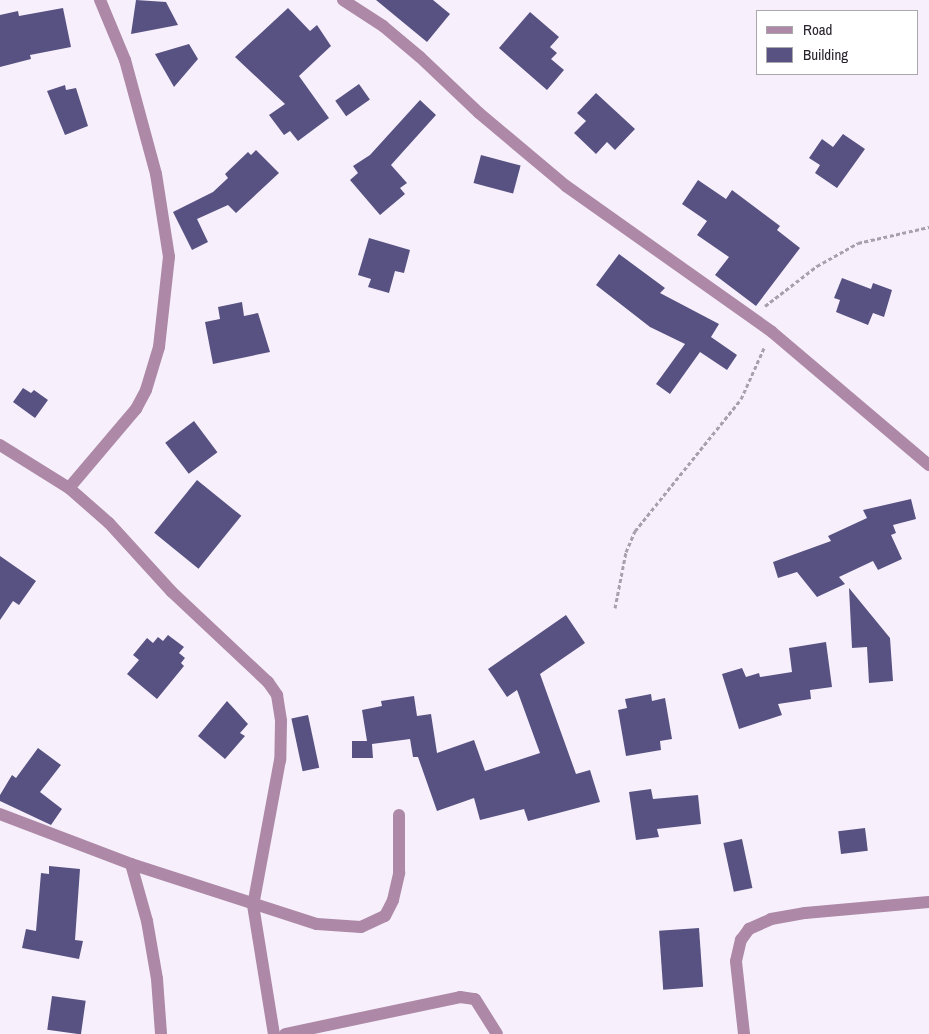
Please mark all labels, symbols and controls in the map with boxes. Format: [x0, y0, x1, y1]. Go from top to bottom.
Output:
legend [756, 10, 919, 75]
text: Road [803, 19, 832, 40]
text: Building [803, 44, 848, 65]

